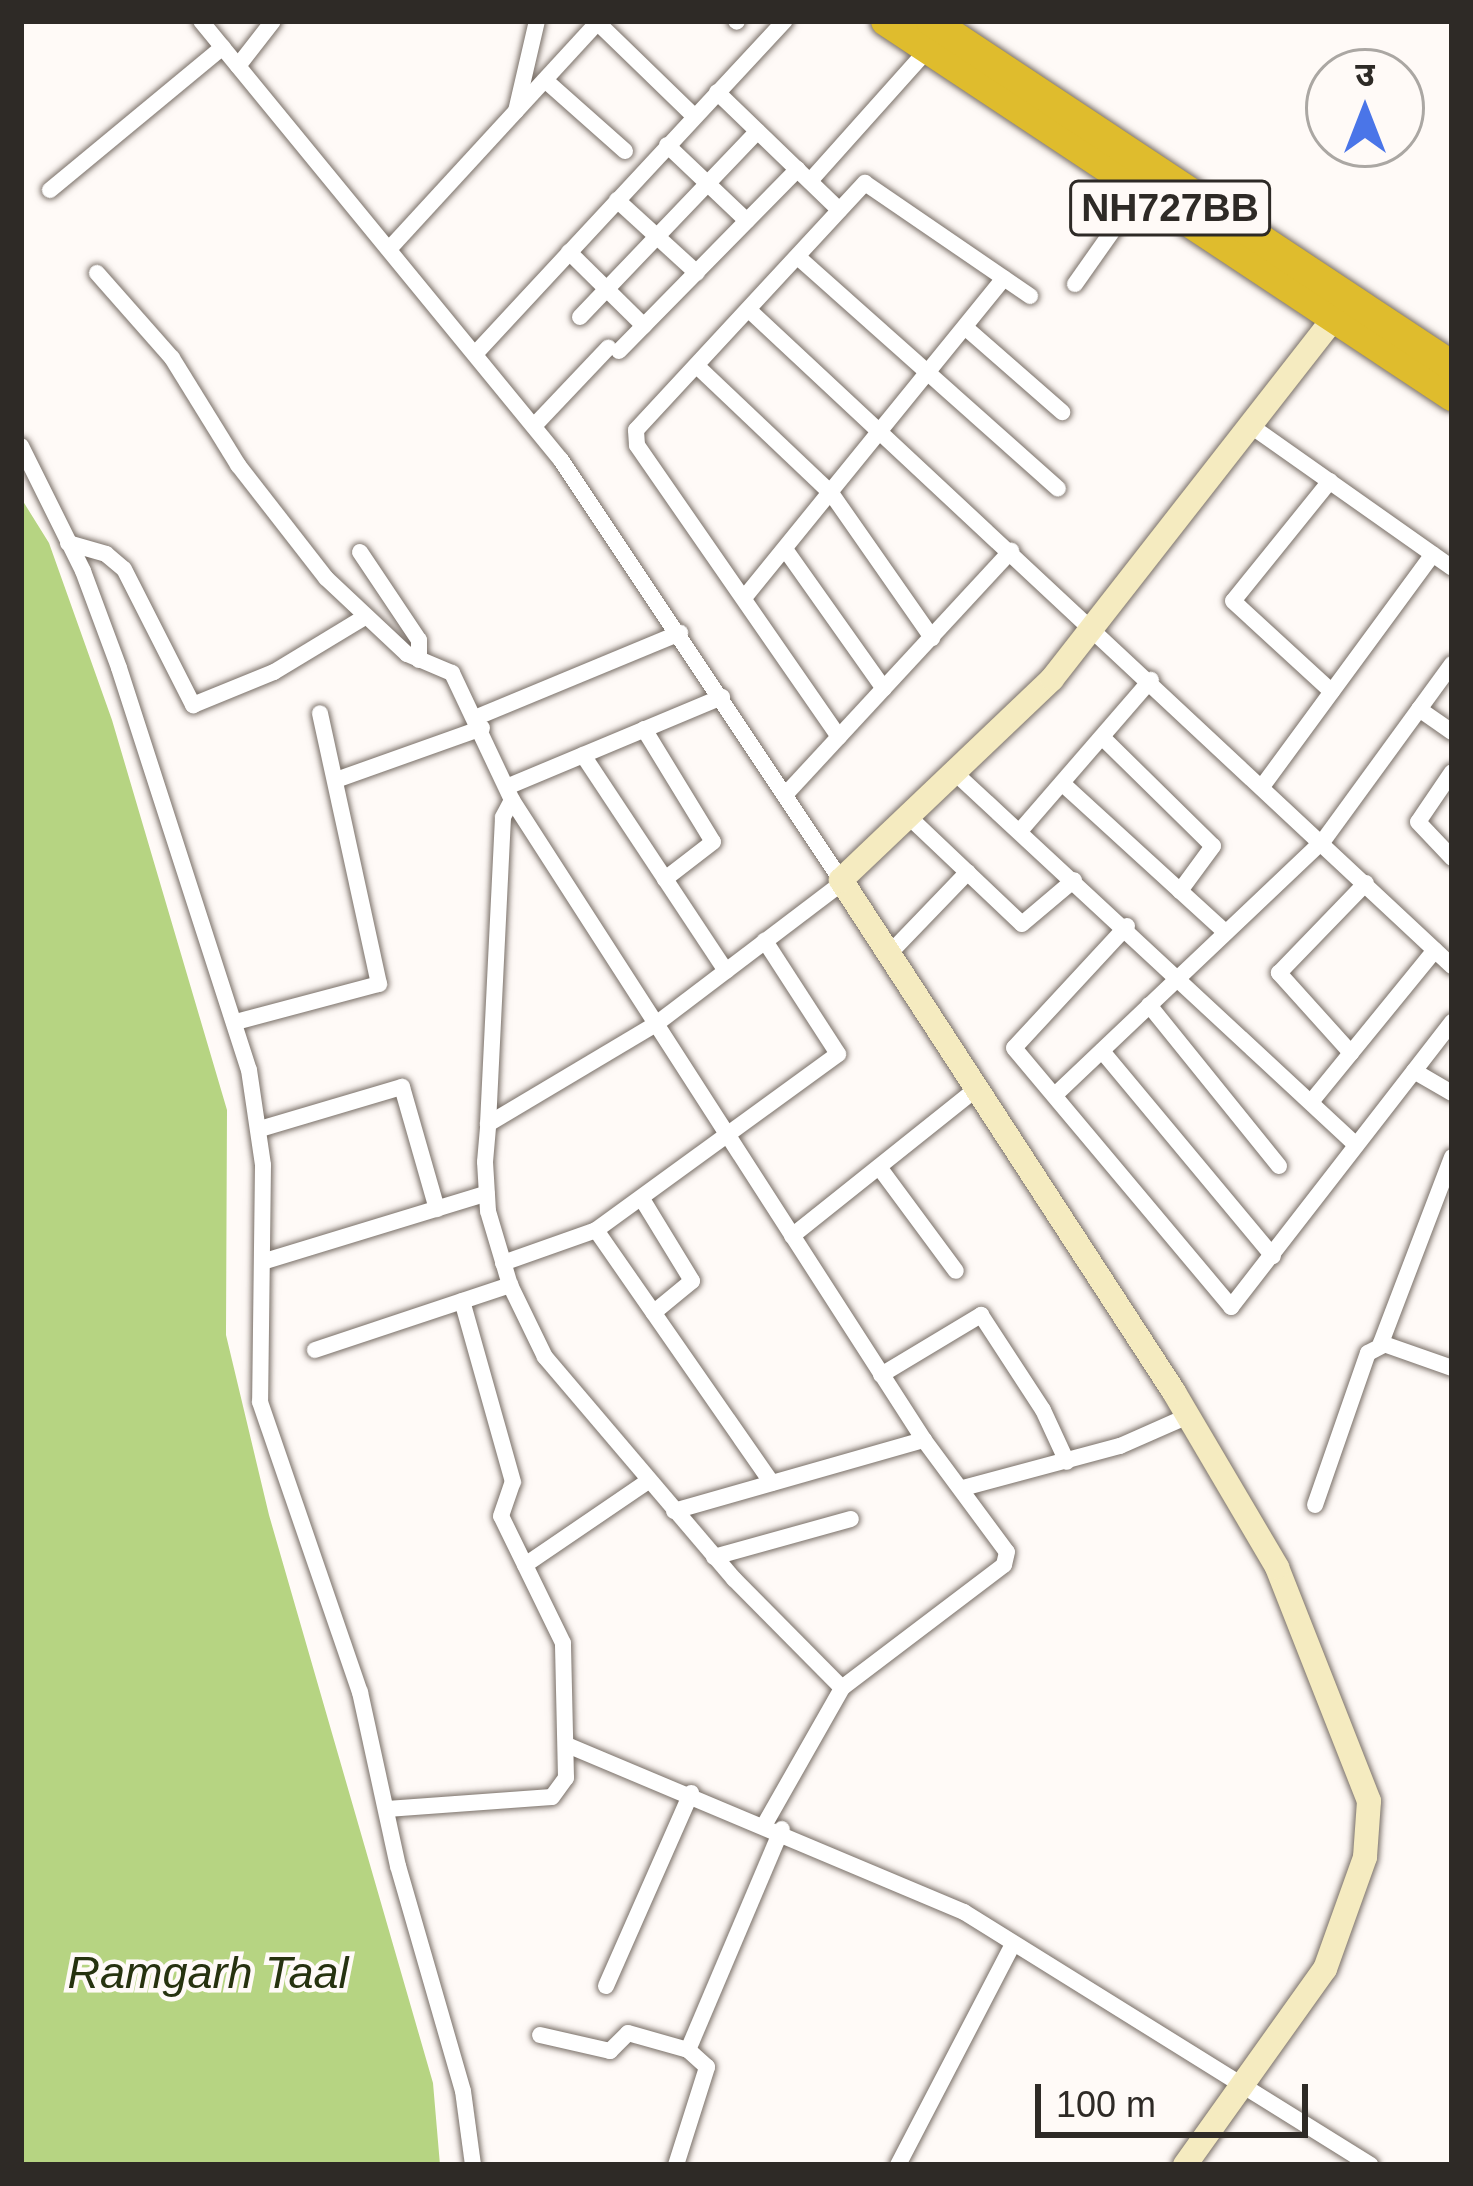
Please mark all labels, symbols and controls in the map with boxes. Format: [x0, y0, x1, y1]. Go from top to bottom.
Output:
north arrow [1305, 48, 1425, 168]
text: उ [1355, 56, 1375, 93]
road number: NH727BB [1068, 175, 1272, 241]
water label: Ramgarh Taal [68, 1946, 348, 2000]
scale bar [1041, 2060, 1314, 2134]
text: 100 m [1056, 2084, 1156, 2125]

